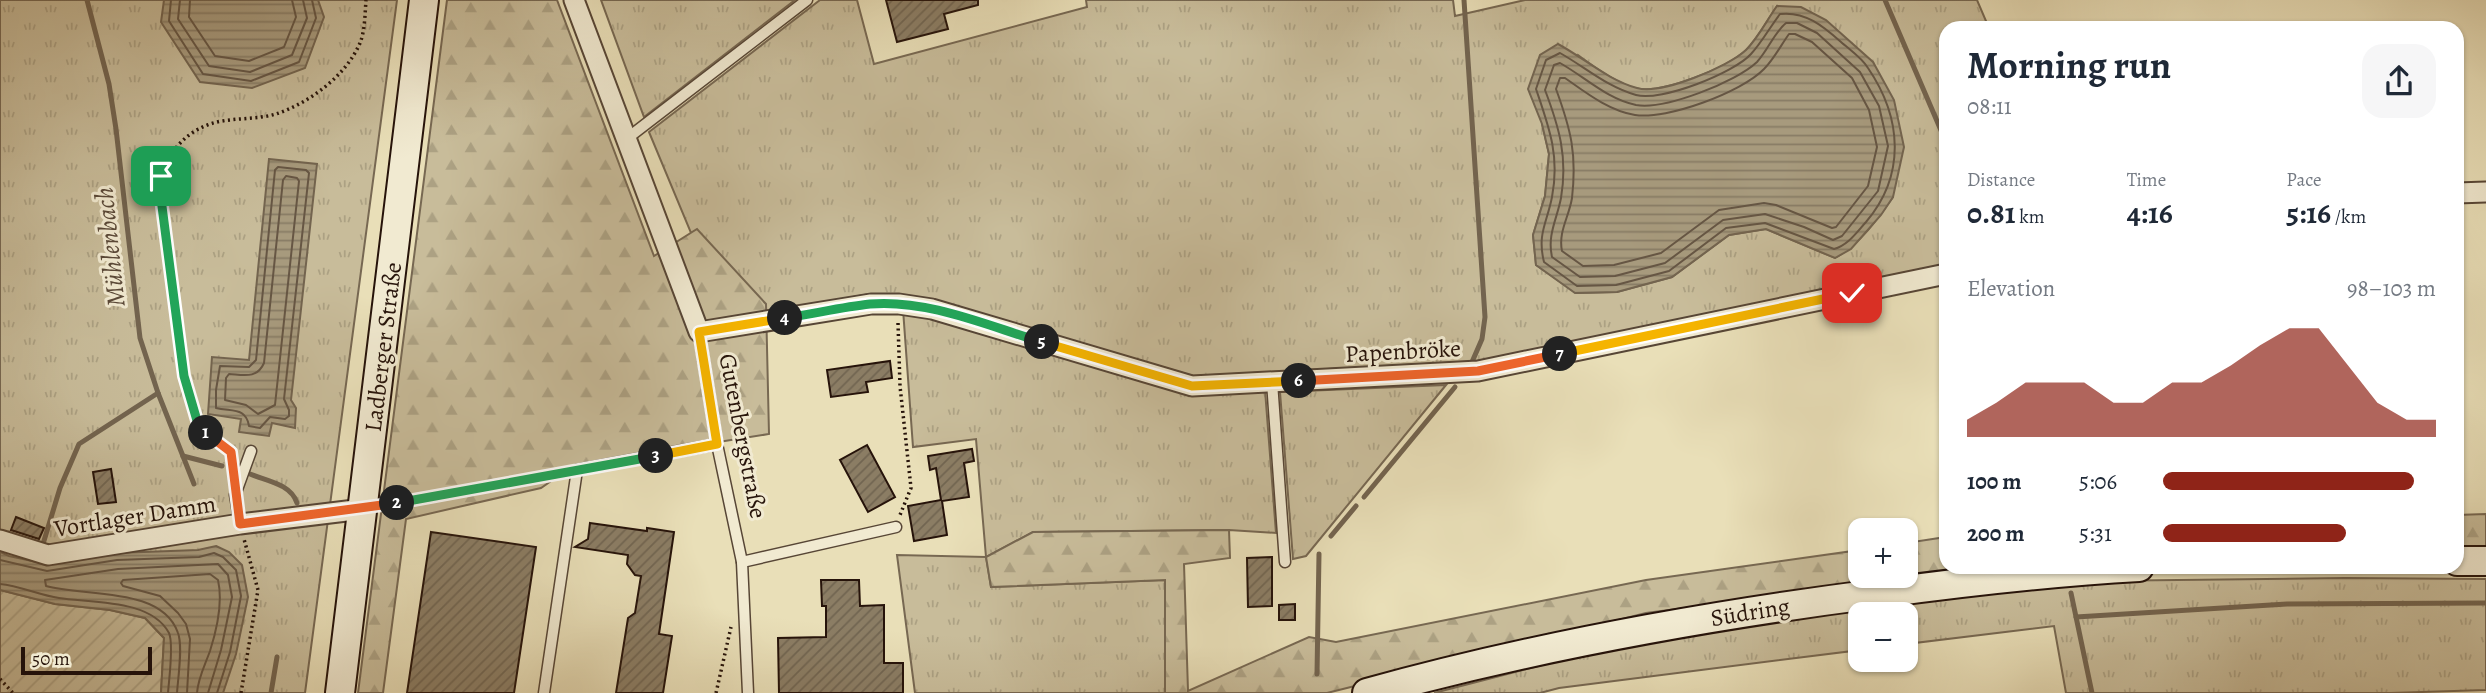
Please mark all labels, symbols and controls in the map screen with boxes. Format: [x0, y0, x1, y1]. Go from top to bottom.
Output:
text: Morning run [1967, 39, 2171, 91]
button: share [2362, 44, 2436, 118]
text: 08:11 [1967, 91, 2012, 122]
pin [131, 146, 191, 206]
icon: arrive [142, 157, 180, 195]
text: Distance [1967, 167, 2035, 193]
text: Time [2127, 167, 2166, 193]
text: Pace [2286, 167, 2322, 193]
water label: Mühlenbach [86, 185, 134, 309]
text: 0.81 [1967, 193, 2015, 233]
text: 4:16 [2127, 193, 2173, 233]
text: 5:16 [2286, 193, 2331, 233]
text: km [2015, 204, 2045, 230]
text: /km [2331, 204, 2366, 230]
street label: Ladberger Straße [357, 260, 409, 434]
pin [1822, 263, 1882, 323]
text: Elevation [1967, 273, 2055, 304]
text: 98–103 m [2347, 273, 2436, 304]
icon: check [1833, 274, 1871, 312]
pin: 4 [768, 300, 802, 336]
text: 4 [780, 304, 789, 330]
pin: 5 [1024, 324, 1060, 360]
text: 5 [1037, 328, 1046, 354]
street label: Papenbröke [1344, 332, 1462, 370]
pin: 7 [1542, 336, 1578, 372]
text: 7 [1555, 340, 1564, 366]
street label: Gutenbergstraße [711, 351, 775, 521]
pin: 6 [1282, 364, 1316, 398]
text: 6 [1294, 367, 1303, 393]
pin: 1 [188, 416, 224, 450]
text: 1 [202, 419, 209, 445]
pin: 3 [638, 438, 674, 474]
text: 3 [651, 442, 660, 468]
text: 100 m [1967, 466, 2022, 497]
text: 5:06 [2079, 466, 2117, 497]
pin: 2 [380, 486, 414, 520]
street label: Vortlager Damm [51, 487, 218, 545]
text: 2 [392, 489, 401, 515]
map controls [1848, 518, 1918, 672]
button: + [1848, 518, 1918, 588]
text: 200 m [1967, 518, 2025, 549]
text: 5:31 [2079, 518, 2112, 549]
street label: Südring [1708, 590, 1792, 634]
button: − [1848, 602, 1918, 672]
scale bar [21, 644, 152, 676]
text: 50 m [32, 646, 70, 672]

